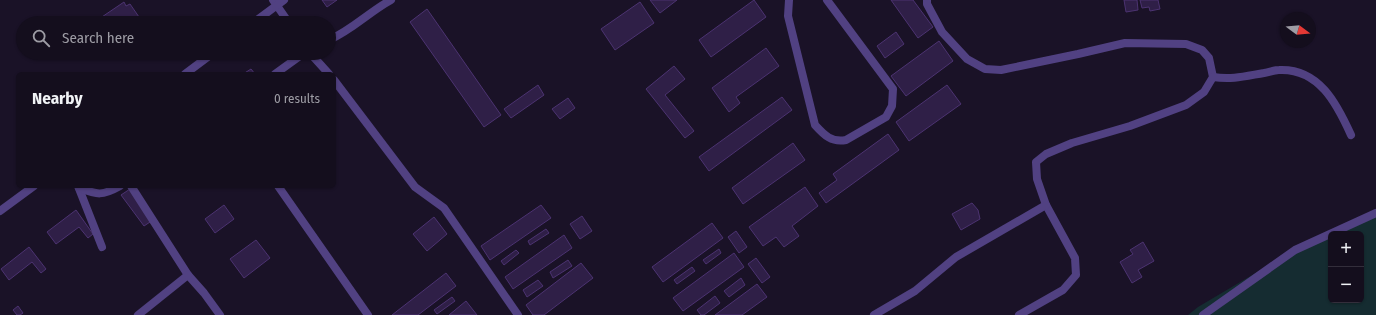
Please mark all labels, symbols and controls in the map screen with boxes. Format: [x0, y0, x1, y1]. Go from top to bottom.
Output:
north arrow [1280, 12, 1316, 48]
search box [16, 16, 336, 60]
icon: search [30, 27, 52, 49]
text: Search here [62, 29, 134, 47]
text: Nearby [32, 88, 83, 109]
text: 0 results [274, 91, 320, 106]
map controls [1328, 231, 1364, 303]
button: + [1328, 231, 1364, 267]
button: − [1328, 267, 1364, 303]

